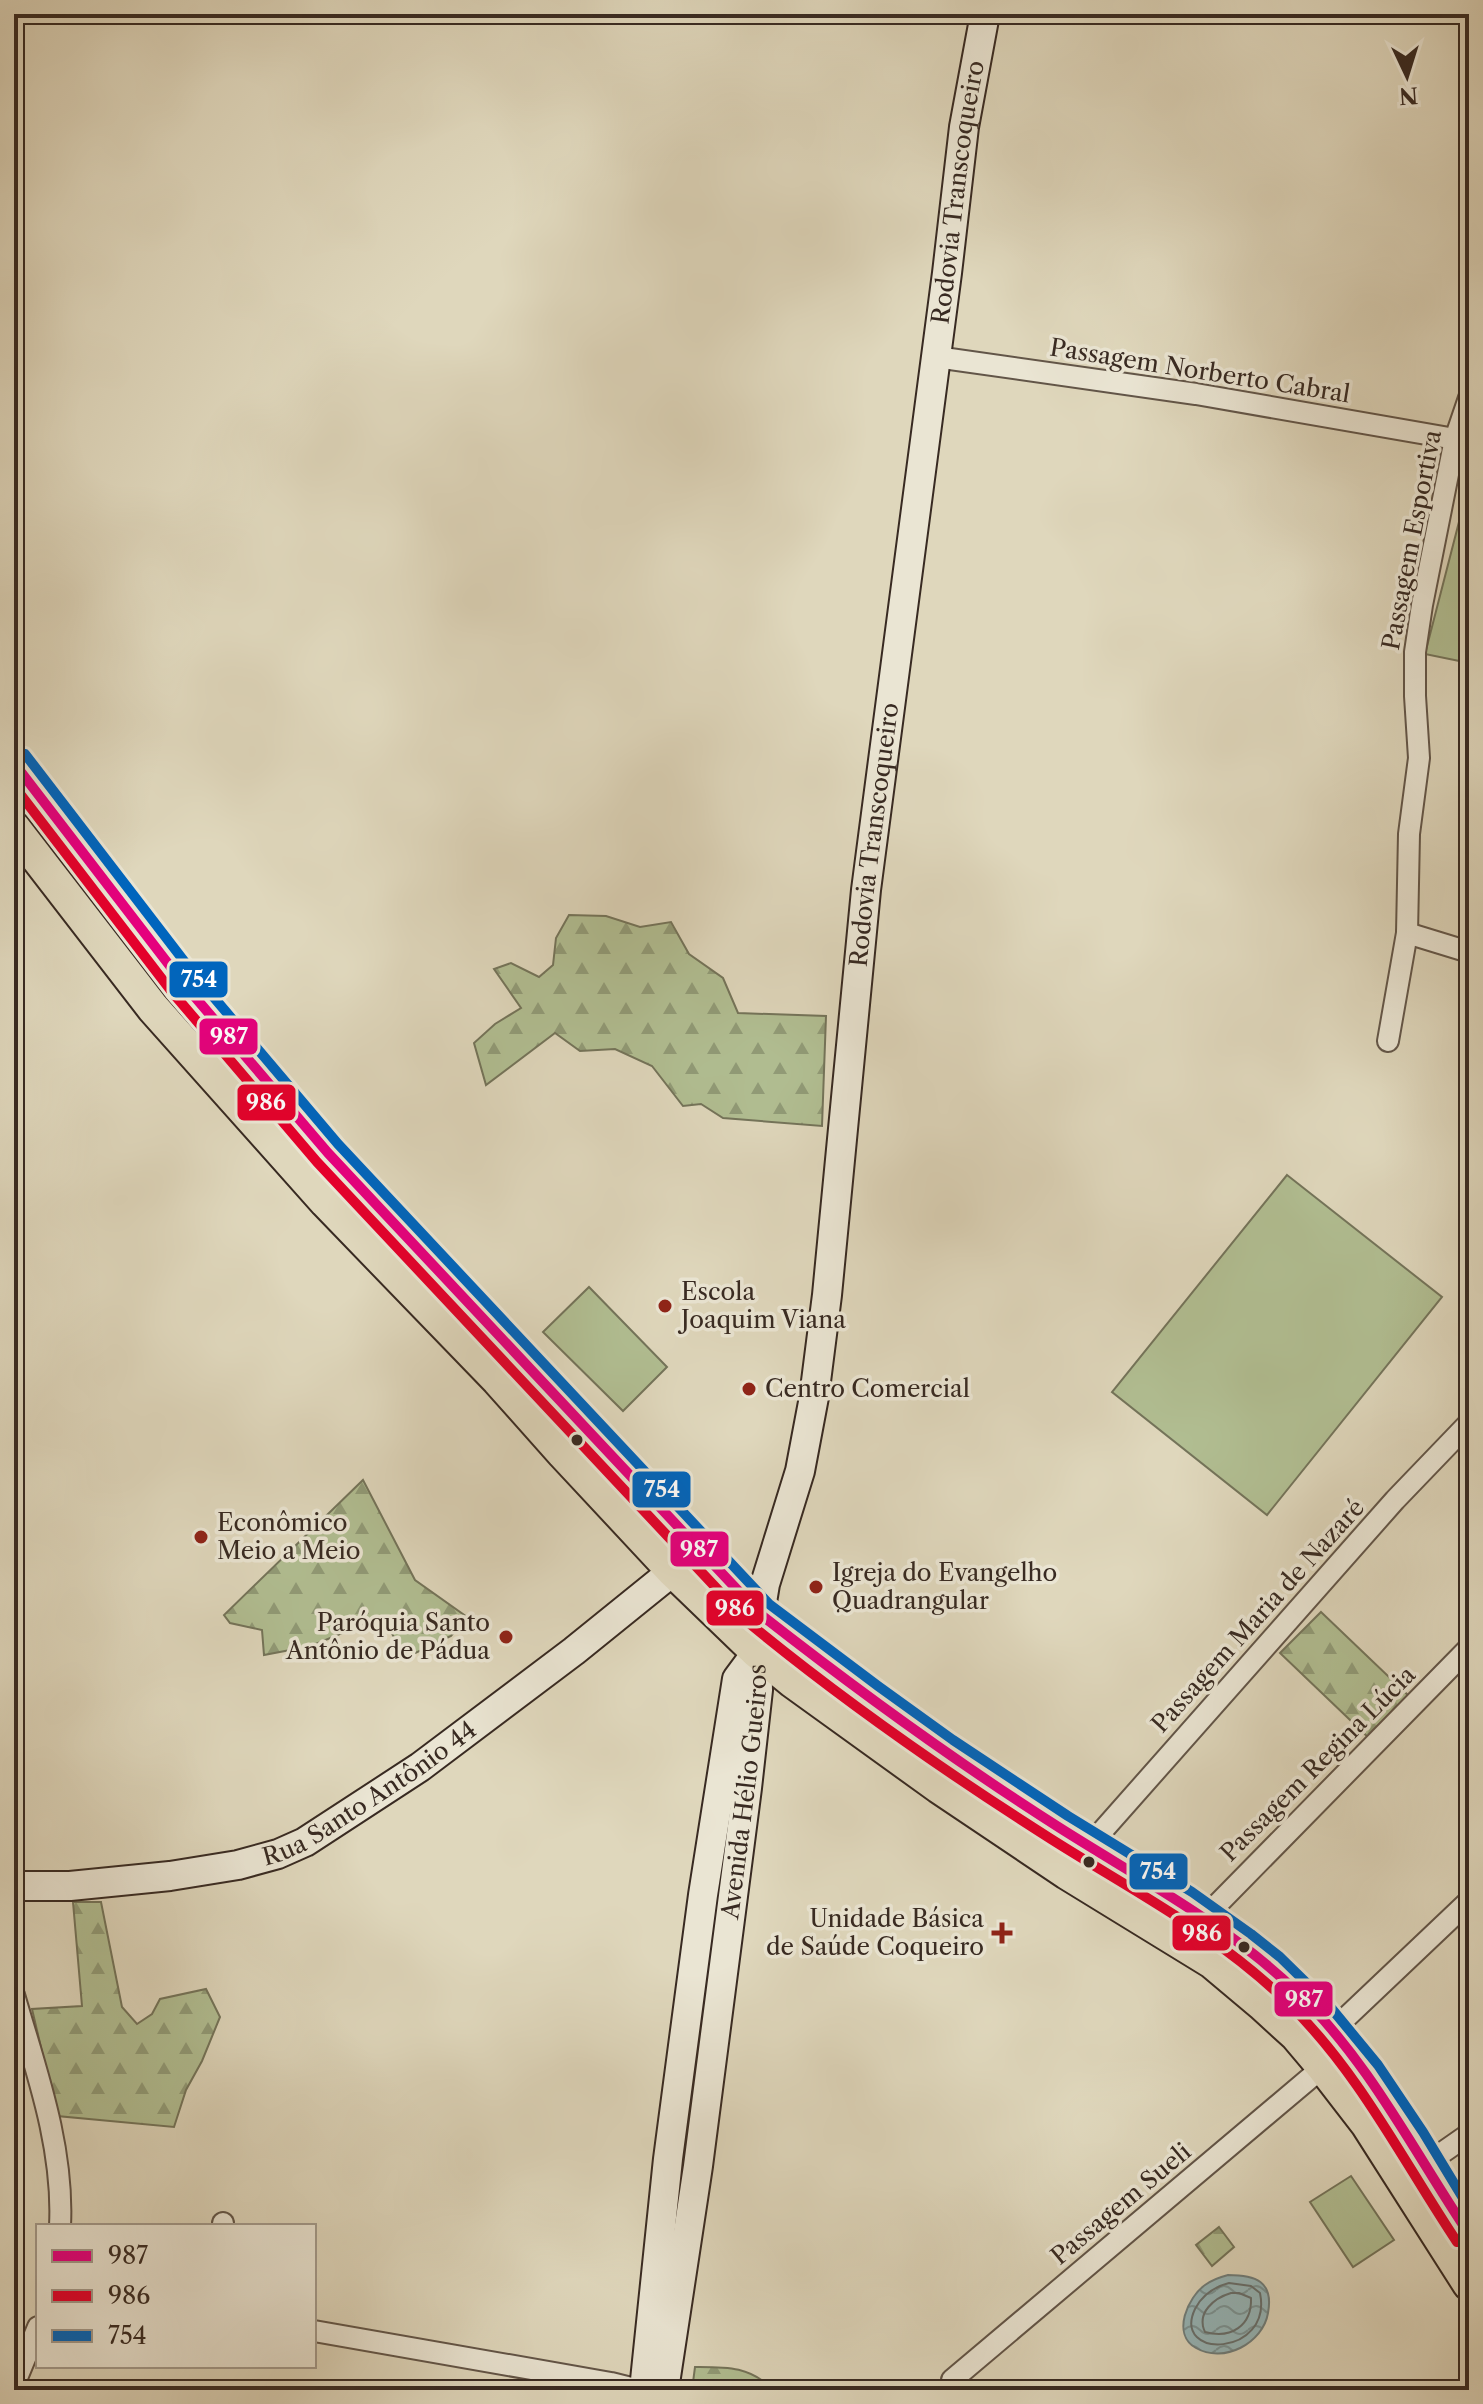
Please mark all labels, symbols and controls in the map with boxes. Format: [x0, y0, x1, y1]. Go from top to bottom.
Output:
north arrow [1367, 36, 1447, 116]
street label: Rodovia Transcoqueiro [925, 58, 990, 326]
text: N [1398, 81, 1419, 110]
street label: Passagem Norberto Cabral [1048, 332, 1352, 409]
street label: Passagem Esportiva [1376, 427, 1447, 652]
street label: Rodovia Transcoqueiro [844, 701, 904, 968]
line badge: 754 [168, 960, 229, 999]
text: 754 [181, 966, 217, 993]
line badge: 987 [198, 1017, 259, 1056]
text: 987 [210, 1023, 249, 1050]
line badge: 986 [236, 1083, 297, 1122]
text: 986 [246, 1089, 286, 1116]
place label: Escola Joaquim Viana [677, 1277, 846, 1334]
marker: Escola Joaquim Viana [656, 1297, 674, 1315]
place label: Centro Comercial [765, 1374, 970, 1403]
marker: Centro Comercial [740, 1380, 758, 1398]
unlabelled marker [569, 1432, 585, 1448]
line badge: 754 [631, 1470, 692, 1509]
text: 754 [644, 1476, 680, 1503]
street label: Passagem Maria de Nazaré [1145, 1493, 1370, 1738]
place label: Econômico Meio a Meio [217, 1508, 360, 1565]
marker: Econômico Meio a Meio [192, 1528, 210, 1546]
line badge: 987 [669, 1530, 730, 1568]
text: 987 [680, 1536, 719, 1563]
place label: Igreja do Evangelho Quadrangular [832, 1558, 1057, 1615]
marker: Igreja do Evangelho Quadrangular [807, 1578, 825, 1596]
line badge: 986 [705, 1589, 765, 1627]
text: 986 [715, 1595, 755, 1622]
place label: Paróquia Santo Antônio de Pádua [285, 1608, 490, 1665]
marker: Paróquia Santo Antônio de Pádua [497, 1628, 515, 1646]
street label: Passagem Regina Lúcia [1214, 1660, 1421, 1867]
street label: Avenida Hélio Gueiros [715, 1664, 772, 1922]
street label: Rua Santo Antônio 44 [259, 1715, 482, 1872]
line badge: 754 [1128, 1852, 1189, 1891]
unlabelled marker [1081, 1854, 1097, 1870]
text: 754 [1140, 1858, 1176, 1885]
place label: Unidade Básica de Saúde Coqueiro [766, 1904, 984, 1961]
line badge: 986 [1171, 1914, 1232, 1952]
text: 986 [1182, 1920, 1222, 1947]
marker: Unidade Básica de Saúde Coqueiro [991, 1922, 1013, 1944]
unlabelled marker [1236, 1939, 1252, 1955]
line badge: 987 [1273, 1980, 1334, 2018]
text: 987 [1285, 1986, 1324, 2013]
street label: Passagem Sueli [1045, 2137, 1196, 2270]
legend [36, 2224, 316, 2368]
text: 987 [108, 2241, 148, 2270]
text: 986 [108, 2281, 150, 2310]
text: 754 [108, 2321, 147, 2350]

